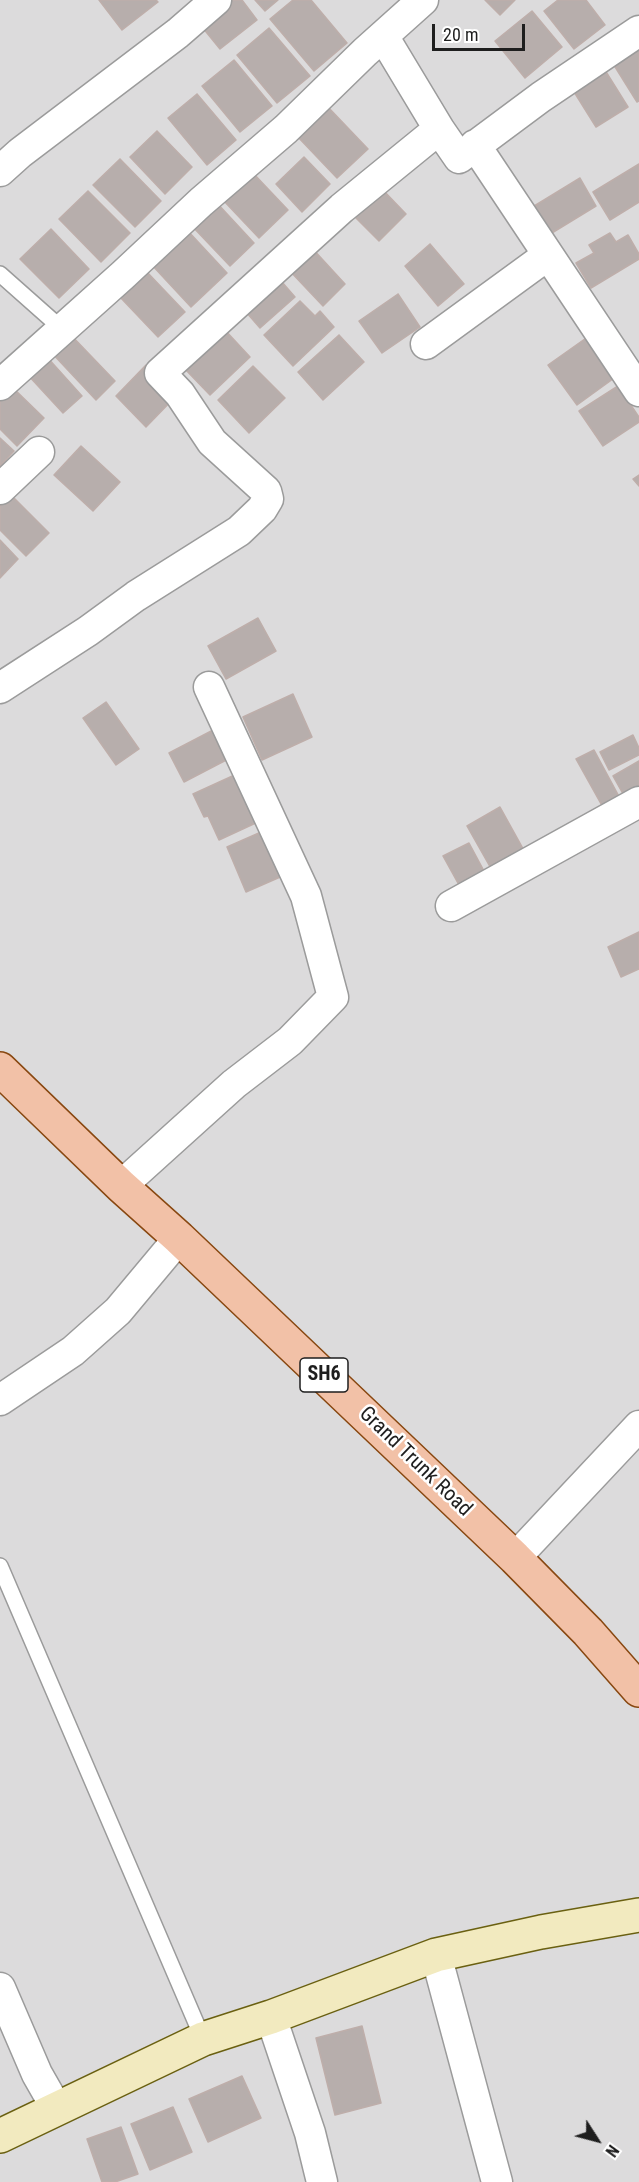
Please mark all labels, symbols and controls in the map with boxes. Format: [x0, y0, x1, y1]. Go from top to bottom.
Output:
scale bar [435, 12, 528, 50]
text: 20 m [443, 24, 478, 45]
road number: SH6 [300, 1358, 348, 1392]
street label: Grand Trunk Road [353, 1402, 477, 1522]
north arrow [567, 2110, 627, 2170]
text: N [601, 2141, 623, 2160]

